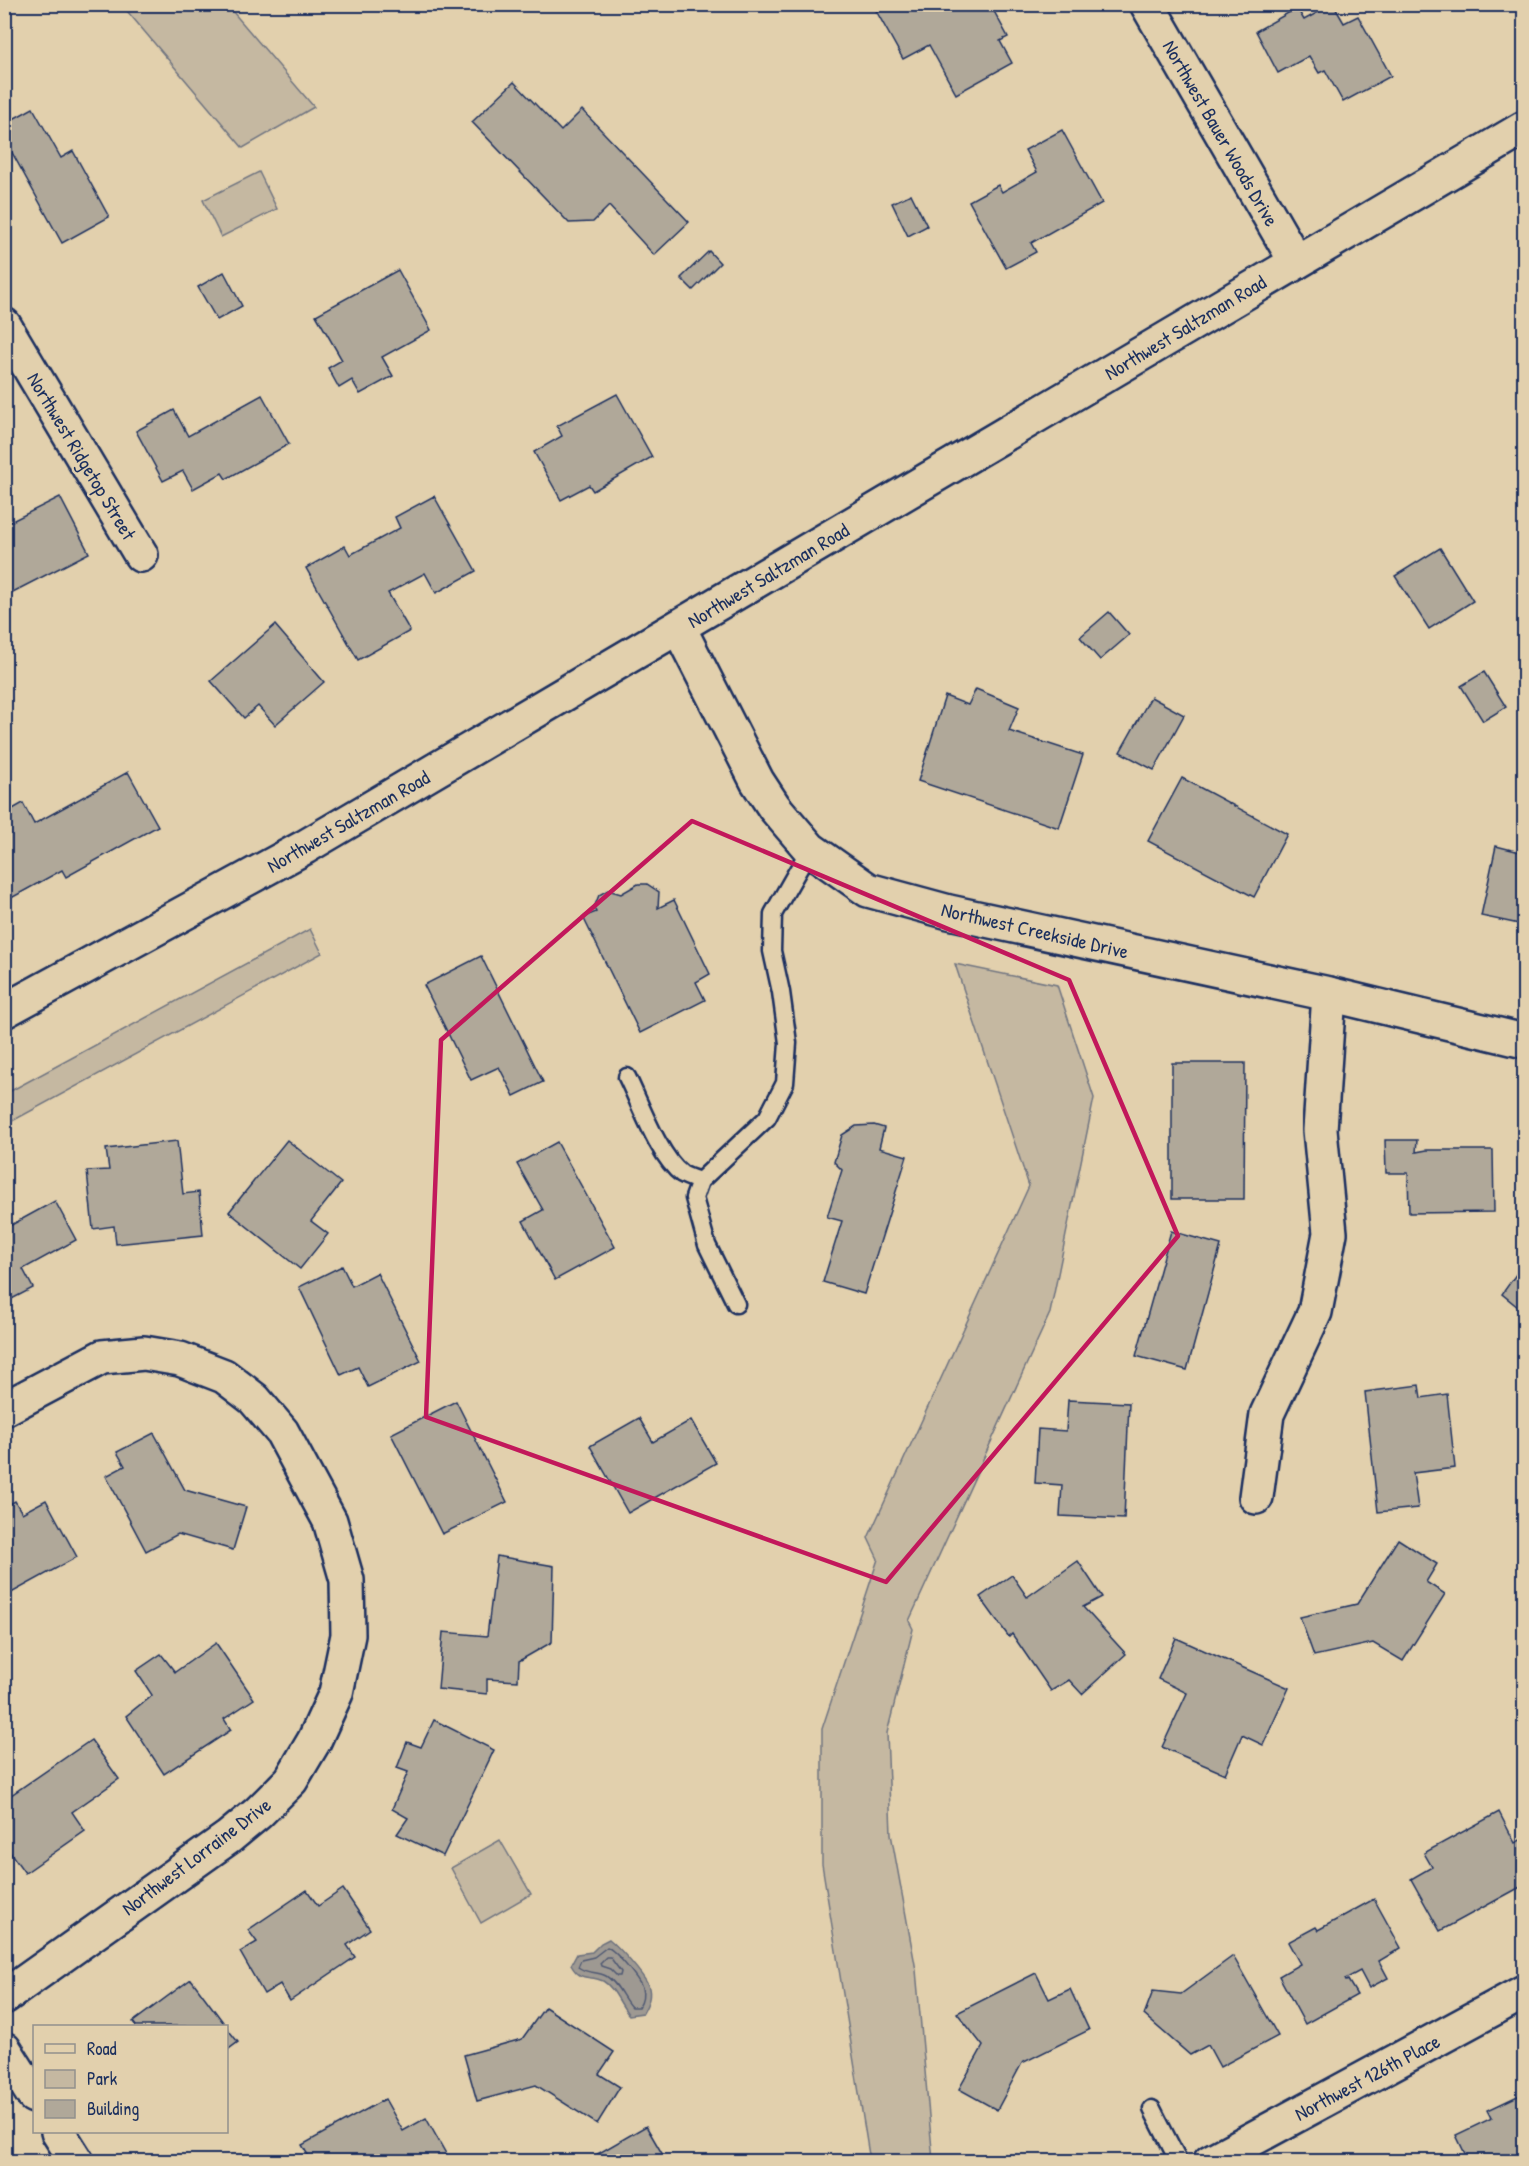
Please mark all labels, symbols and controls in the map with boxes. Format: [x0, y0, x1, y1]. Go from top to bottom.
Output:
street label: Northwest Bauer Woods Drive [1157, 35, 1285, 231]
street label: Northwest Saltzman Road [1099, 268, 1271, 386]
street label: Northwest Ridgetop Street [21, 367, 143, 546]
street label: Northwest Saltzman Road [682, 516, 854, 634]
street label: Northwest Saltzman Road [262, 763, 434, 879]
street label: Northwest Creekside Drive [939, 895, 1131, 965]
street label: Northwest Lorraine Drive [116, 1791, 276, 1921]
legend [33, 2025, 228, 2133]
street label: Northwest 126th Place [1290, 2027, 1444, 2127]
text: Road [87, 2036, 117, 2061]
text: Park [87, 2066, 118, 2091]
text: Building [87, 2096, 139, 2121]

